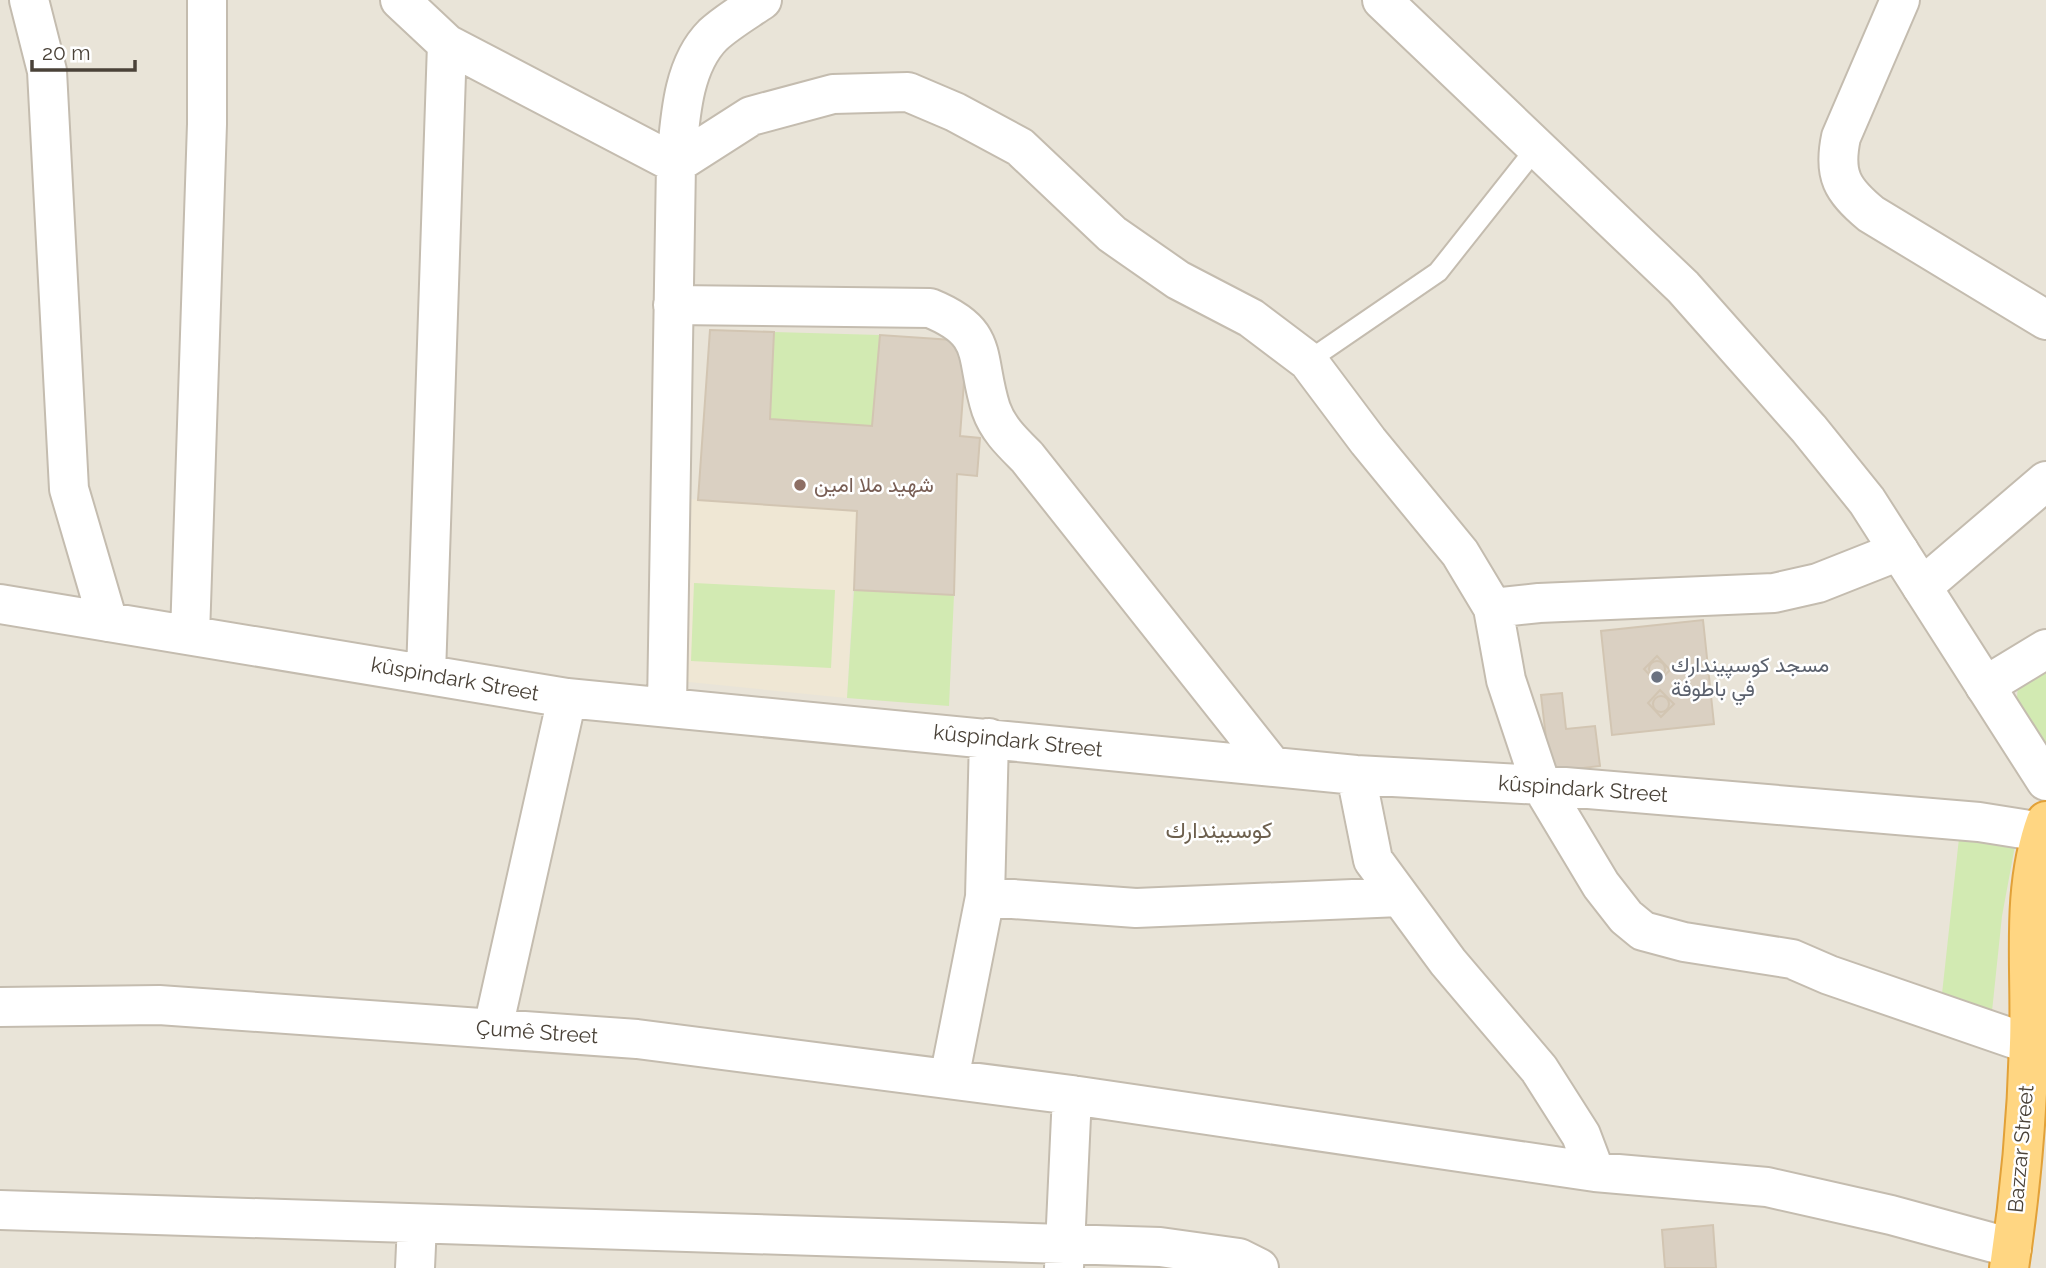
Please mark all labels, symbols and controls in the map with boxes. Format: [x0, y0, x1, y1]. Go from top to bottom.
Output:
scale bar [32, 28, 135, 72]
text: 20 m [42, 40, 90, 65]
place label: شهيد ملا امين [814, 472, 934, 498]
marker: شهيد ملا امين [792, 477, 808, 493]
street label: kûspindark Street [369, 651, 541, 706]
place label: مسجد كوسپيندارك في باطوفة [1671, 652, 1829, 706]
marker: مسجد كوسپيندارك في باطوفة [1649, 669, 1665, 685]
street label: kûspindark Street [932, 719, 1104, 762]
street label: kûspindark Street [1497, 770, 1669, 807]
district label: كوسبيندارك [1166, 816, 1272, 845]
street label: Çumê Street [475, 1015, 599, 1048]
street label: Bazzar Street [2002, 1084, 2039, 1214]

